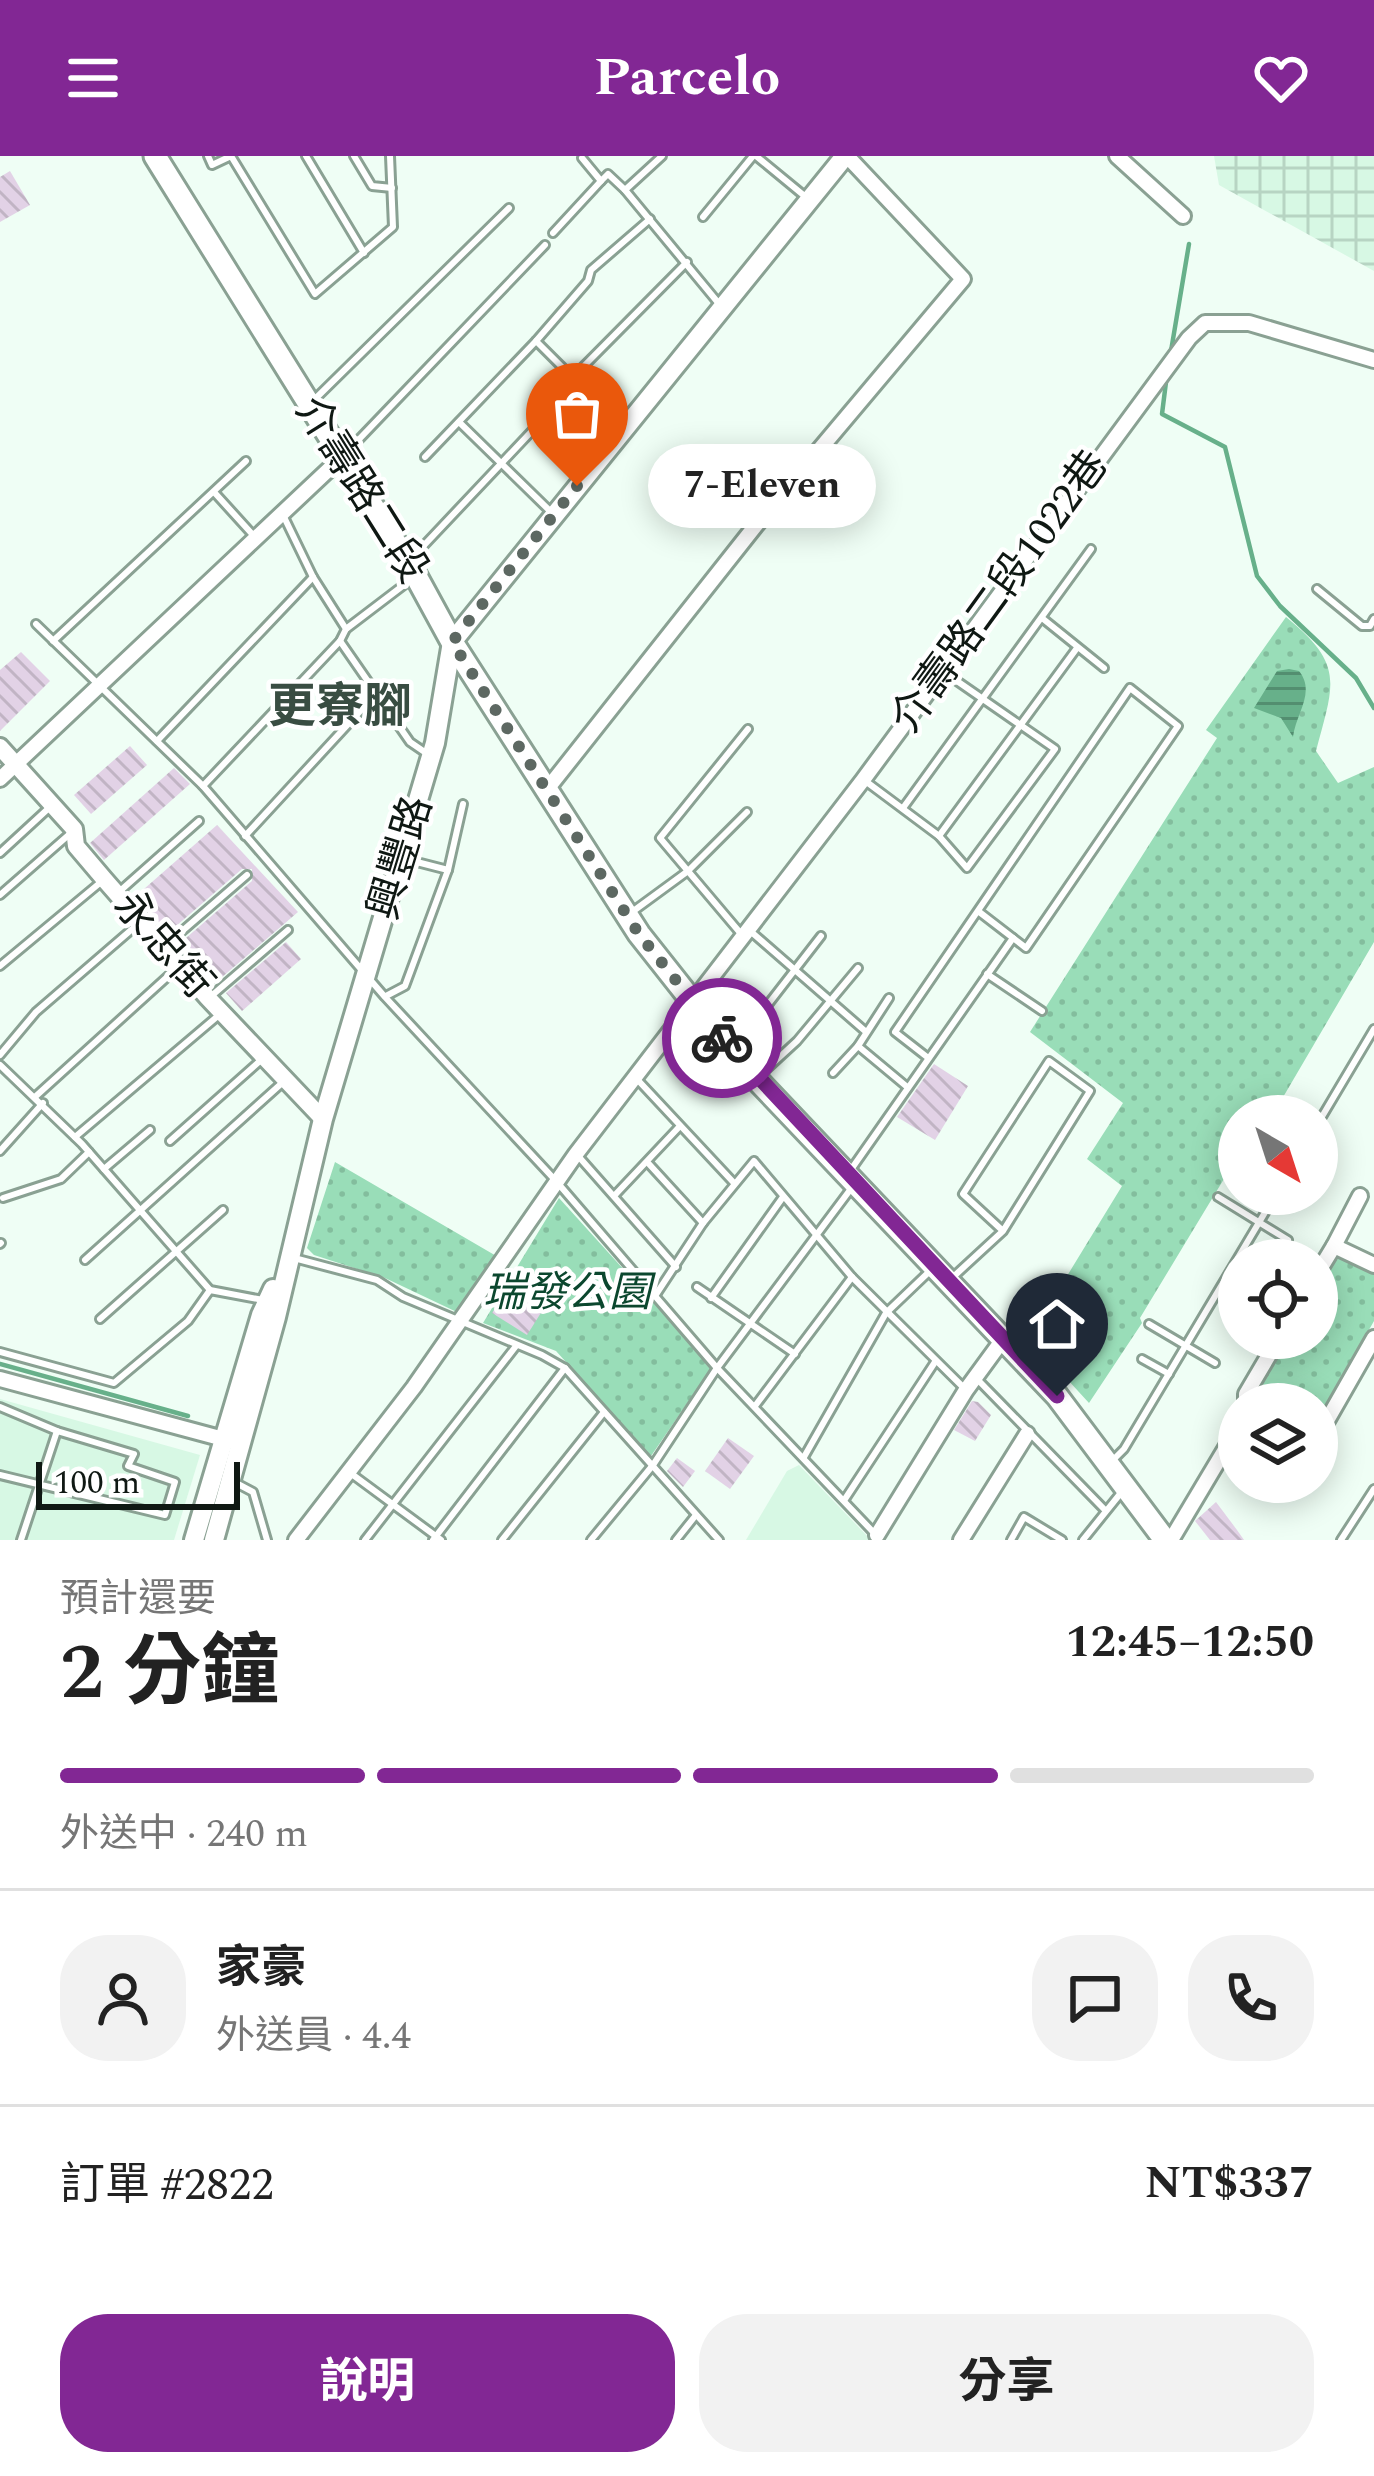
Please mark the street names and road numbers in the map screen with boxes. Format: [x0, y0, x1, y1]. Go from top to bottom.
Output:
street label: 介壽路二段 [279, 384, 443, 596]
street label: 介壽路二段1022巷 [876, 438, 1124, 746]
street label: 興豐路 [352, 789, 450, 927]
street label: 永忠街 [98, 877, 228, 1013]

